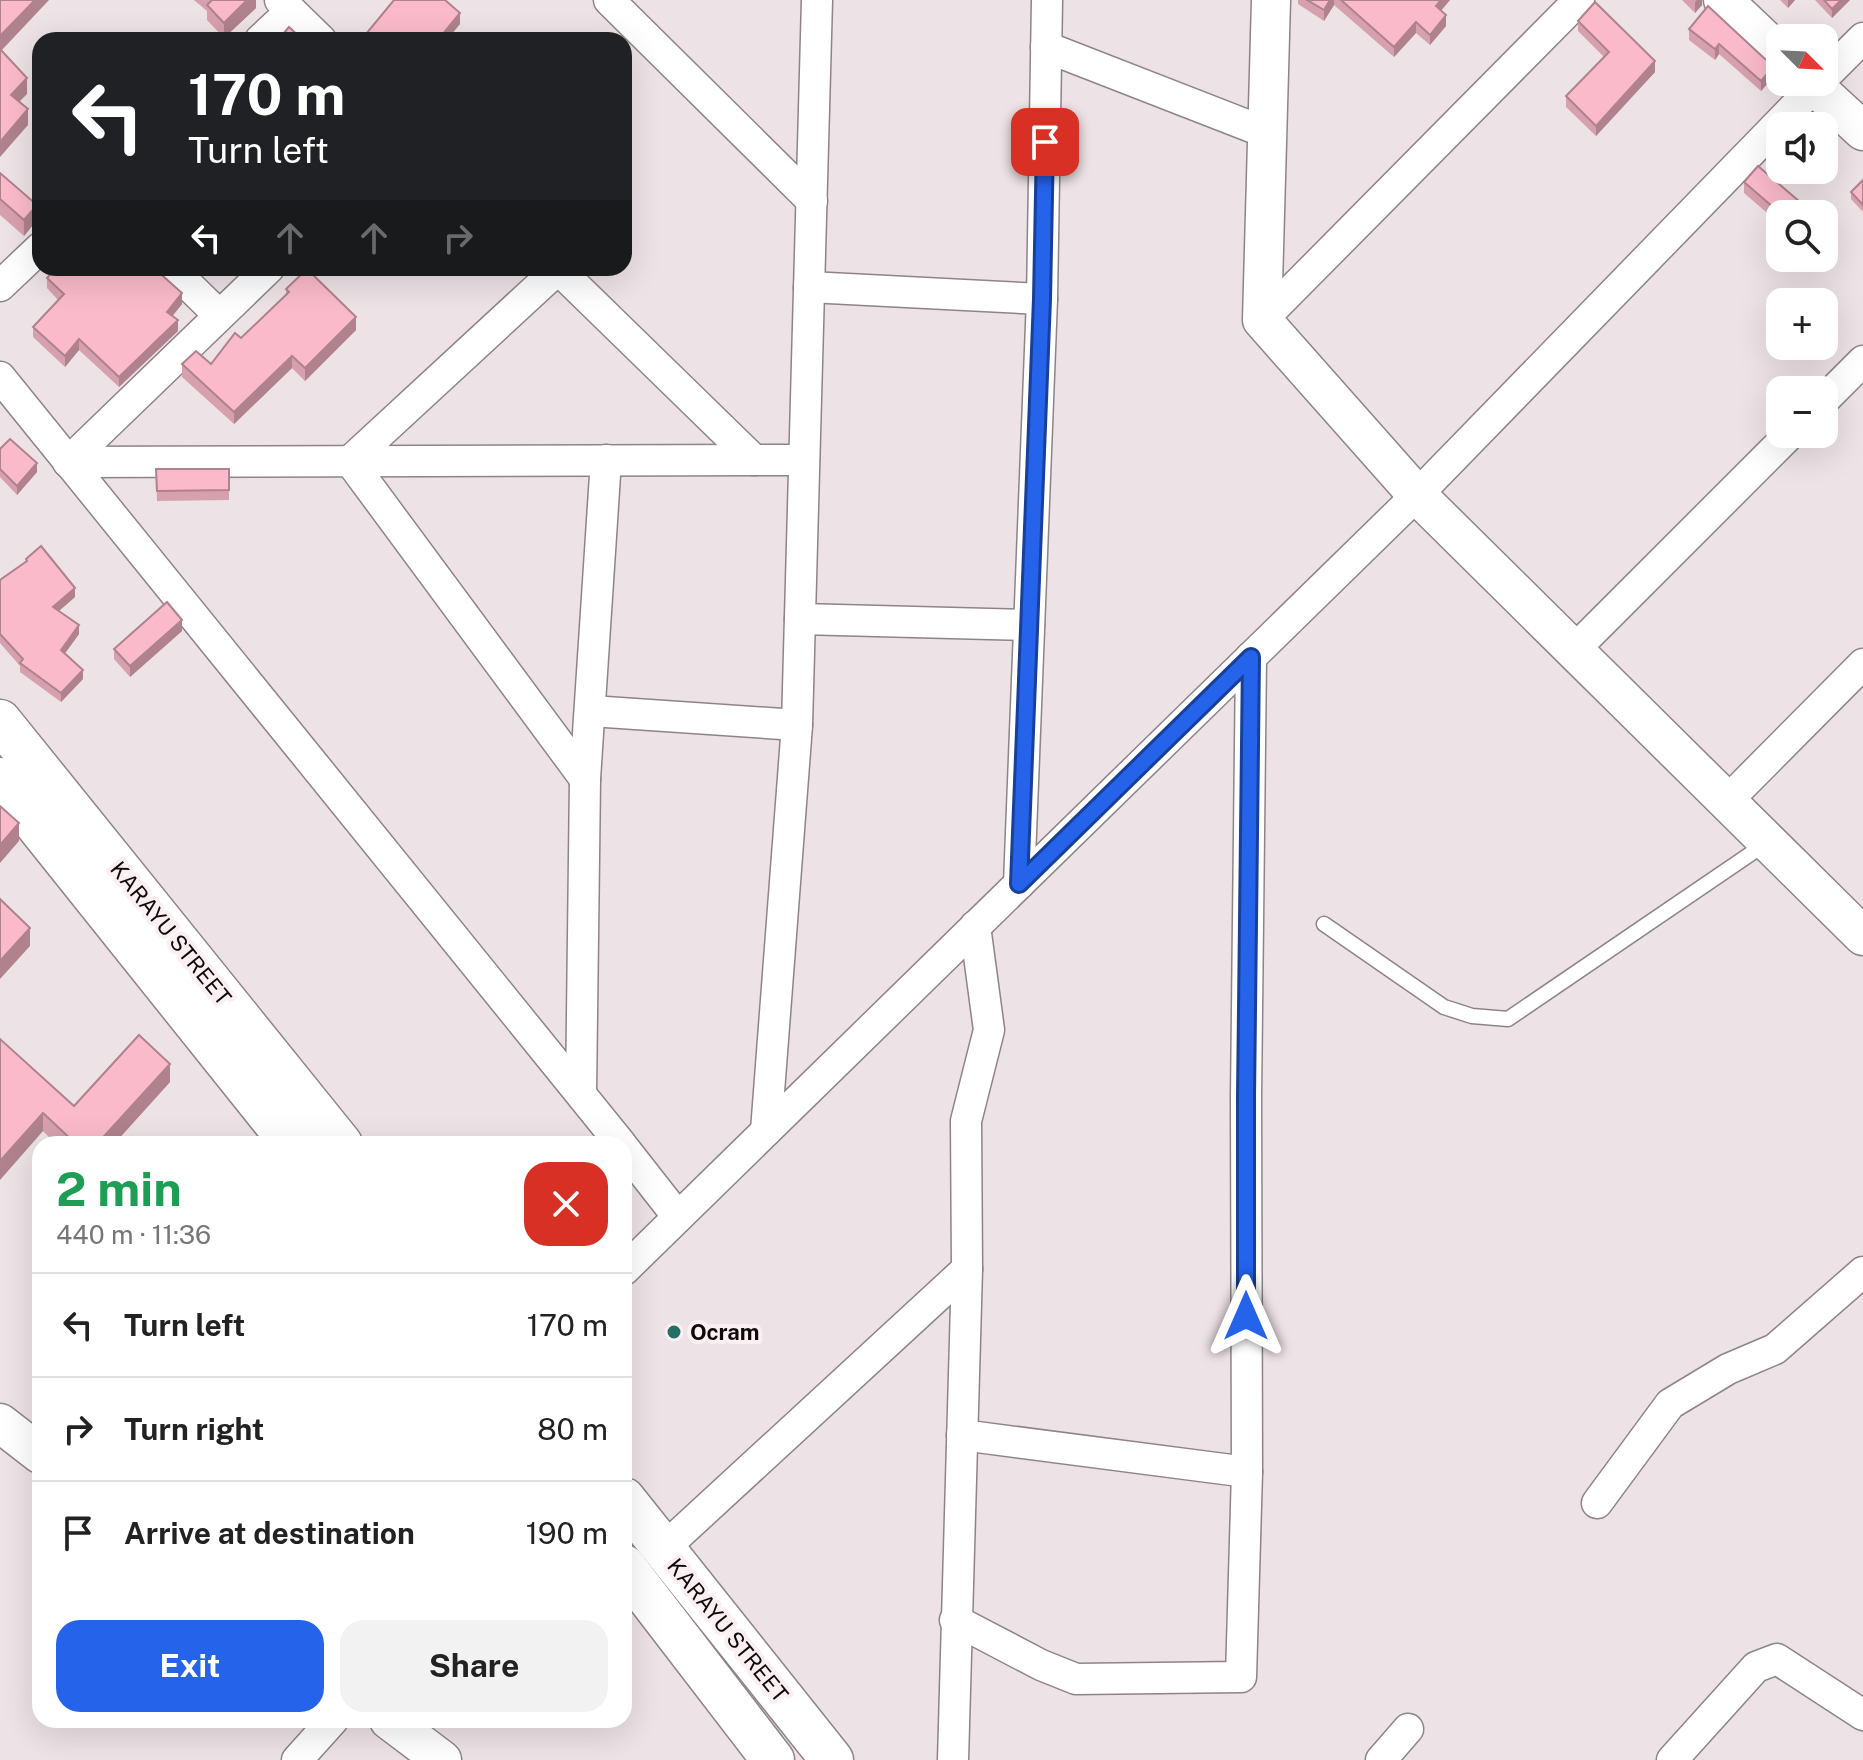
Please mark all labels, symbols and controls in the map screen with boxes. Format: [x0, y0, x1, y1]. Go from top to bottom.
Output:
north arrow [1766, 24, 1838, 96]
map controls [1766, 24, 1838, 448]
text: 170 m [188, 62, 345, 128]
icon: left [56, 64, 160, 168]
pin [1011, 108, 1079, 176]
button: sound [1766, 112, 1838, 184]
icon: arrive [1023, 120, 1067, 164]
text: Turn left [188, 129, 329, 171]
button: search [1766, 200, 1838, 272]
icon: left [184, 216, 228, 260]
icon: ahead [268, 216, 312, 260]
icon: ahead [352, 216, 396, 260]
icon: right [436, 216, 480, 260]
button: + [1766, 288, 1838, 360]
button: − [1766, 376, 1838, 448]
street label: KARAYU STREET [105, 856, 237, 1010]
text: 2 min [56, 1160, 182, 1217]
button: close [524, 1162, 608, 1246]
text: 440 m · 11:36 [56, 1219, 211, 1250]
position arrow [1204, 1274, 1288, 1358]
icon: left [56, 1303, 100, 1347]
text: Turn left [124, 1307, 245, 1343]
text: 170 m [527, 1307, 608, 1343]
place label: Ocram [690, 1319, 759, 1345]
marker: Ocram [665, 1323, 683, 1341]
icon: right [56, 1407, 100, 1451]
text: Turn right [124, 1411, 264, 1447]
text: 80 m [537, 1411, 608, 1447]
icon: arrive [56, 1511, 100, 1555]
text: Arrive at destination [124, 1515, 415, 1551]
text: 190 m [526, 1515, 608, 1551]
street label: KARAYU STREET [662, 1553, 794, 1707]
button: Exit [56, 1620, 324, 1712]
button: Share [340, 1620, 608, 1712]

